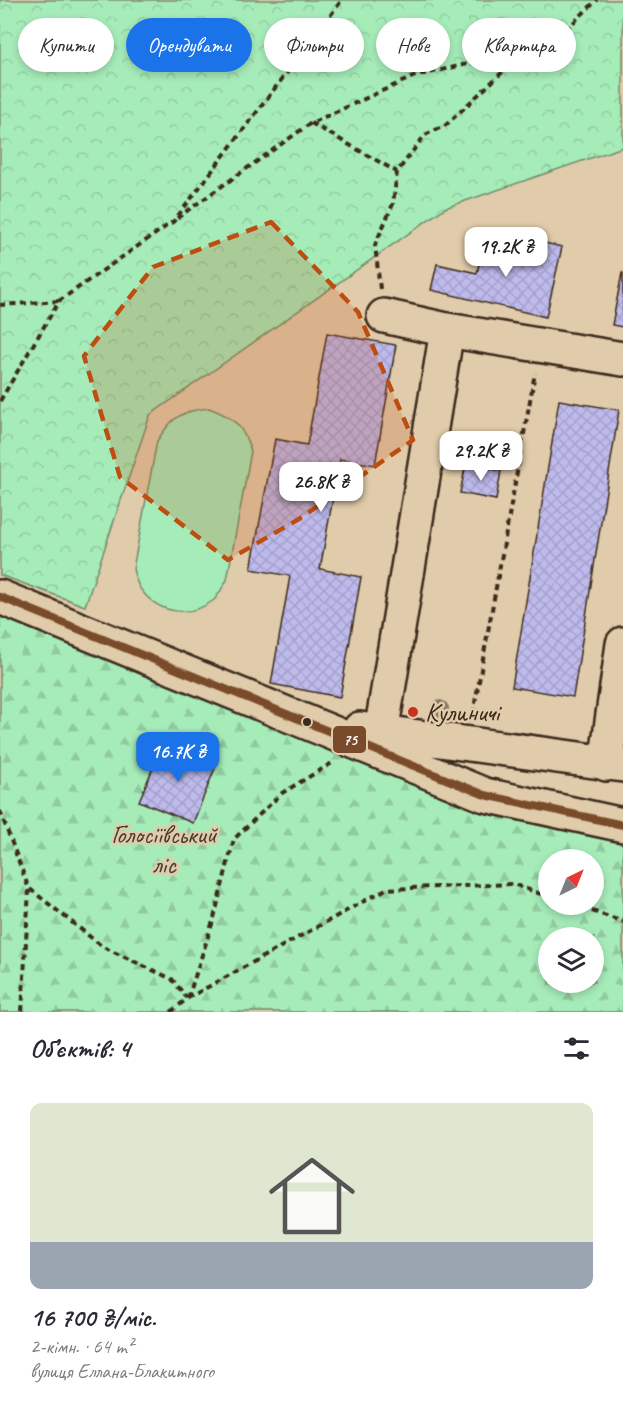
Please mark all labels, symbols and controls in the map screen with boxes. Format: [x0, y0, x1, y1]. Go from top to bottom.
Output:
chip: Купити [18, 18, 114, 72]
chip: Орендувати [126, 18, 252, 72]
chip: Фільтри [264, 18, 364, 72]
chip: Нове [376, 18, 450, 72]
chip: Квартира [462, 18, 576, 72]
pin: 19.2K ₴ [451, 227, 561, 278]
text: 19.2K ₴ [479, 234, 533, 259]
pin: 29.2K ₴ [426, 431, 536, 482]
text: 29.2K ₴ [454, 438, 508, 463]
pin: 26.8K ₴ [266, 462, 376, 513]
text: 26.8K ₴ [293, 469, 349, 494]
place label: Кулиничі [425, 696, 503, 729]
marker: Кулиничі [406, 705, 420, 719]
unlabelled marker [301, 716, 313, 728]
line badge: 75 [332, 725, 367, 754]
text: 75 [343, 730, 359, 750]
pin: 16.7K ₴ [123, 732, 233, 783]
text: 16.7K ₴ [150, 739, 206, 764]
park label: Голосіївський ліс [111, 818, 219, 881]
north arrow [538, 849, 604, 915]
map controls [538, 849, 604, 993]
button: layers [538, 927, 604, 993]
text: Об’єктів: 4 [30, 1032, 130, 1065]
icon: filters [560, 1032, 593, 1065]
icon: home [258, 1142, 366, 1250]
text: 16 700 ₴/міс. [30, 1301, 156, 1334]
text: 2-кімн. · 64 m² [30, 1334, 133, 1359]
text: вулиця Еллана-Блакитного [30, 1359, 214, 1384]

